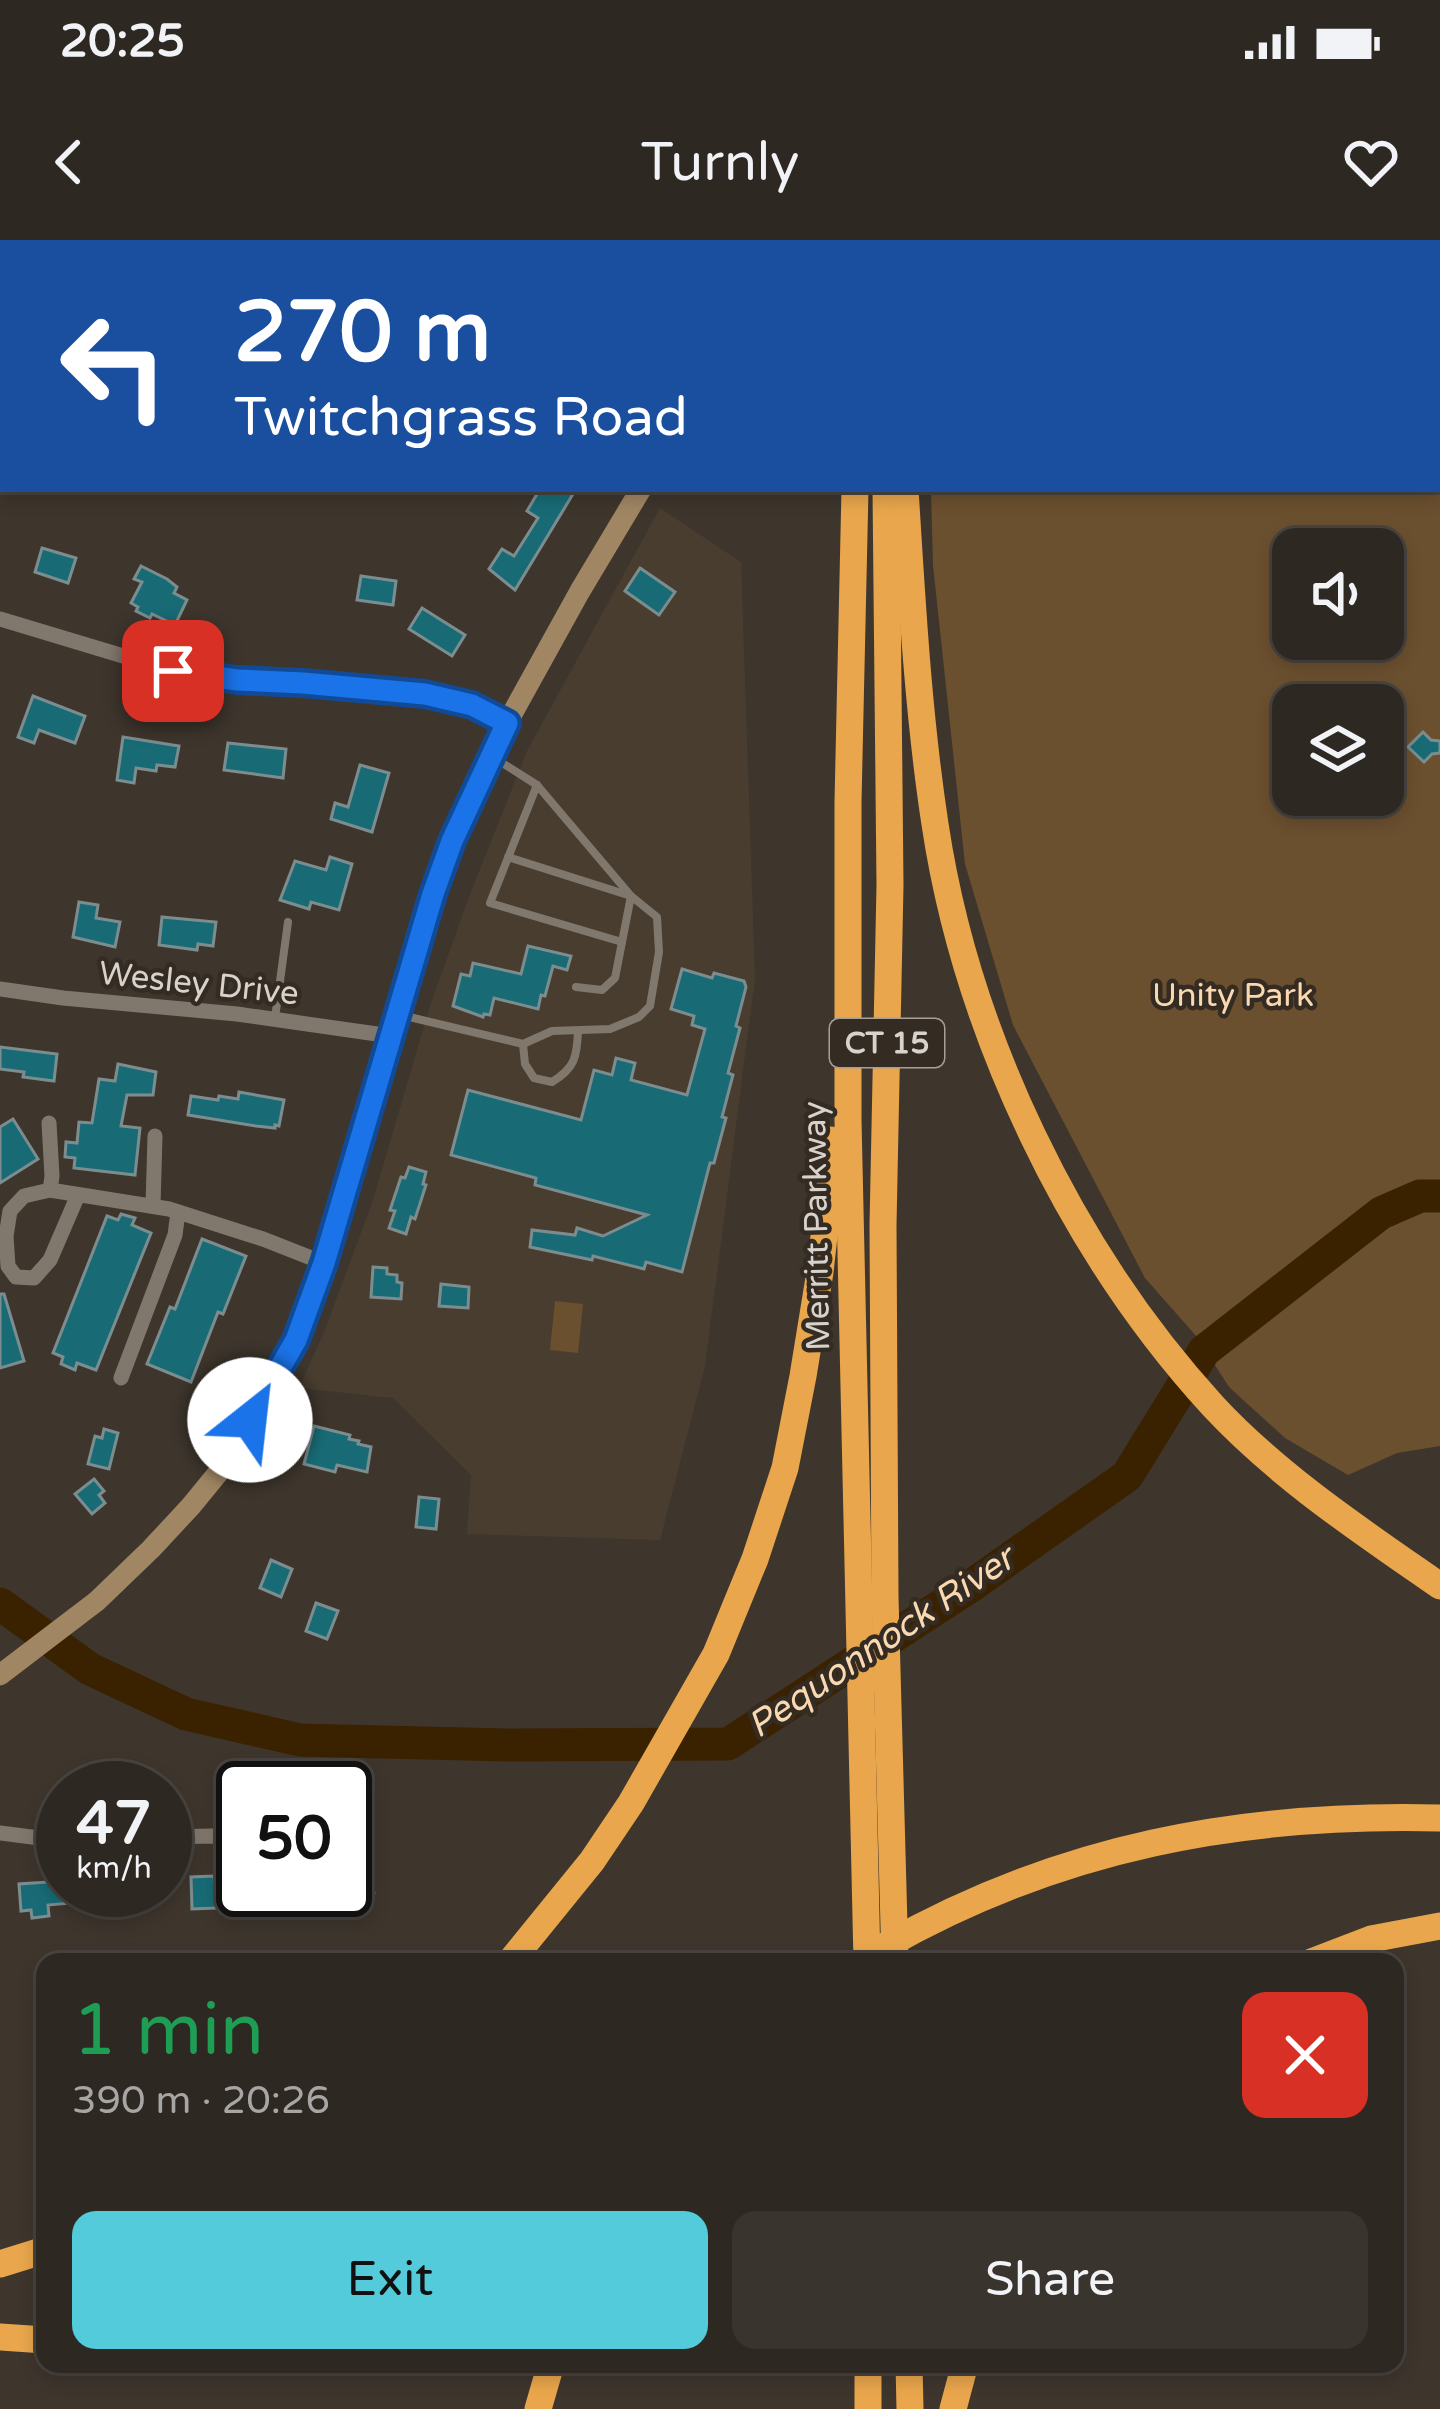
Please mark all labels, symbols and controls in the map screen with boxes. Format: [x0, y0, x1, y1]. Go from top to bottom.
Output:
text: 20:25 [60, 15, 185, 69]
icon: back [36, 129, 102, 195]
icon: heart [1338, 129, 1404, 195]
text: Turnly [641, 130, 799, 195]
text: 270 m [234, 283, 491, 384]
icon: left [36, 288, 192, 444]
text: Twitchgrass Road [234, 385, 688, 450]
map controls [1272, 528, 1404, 816]
button: sound [1272, 528, 1404, 660]
pin [122, 620, 224, 722]
icon: arrive [140, 638, 206, 704]
button: layers [1272, 684, 1404, 816]
street label: Wesley Drive [97, 954, 301, 1013]
park label: Unity Park [1152, 976, 1314, 1015]
road number: CT 15 [830, 1019, 944, 1067]
street label: Merritt Parkway [795, 1101, 838, 1351]
position arrow [187, 1357, 313, 1483]
water label: Pequonnock River [739, 1535, 1026, 1747]
speed limit sign: 50 [216, 1761, 372, 1917]
text: 47 [76, 1788, 152, 1860]
text: km/h [76, 1850, 152, 1887]
text: 1 min [72, 1988, 264, 2075]
button: close [1242, 1992, 1368, 2118]
text: 390 m · 20:26 [72, 2077, 330, 2124]
button: Exit [72, 2211, 708, 2349]
button: Share [732, 2211, 1368, 2349]

